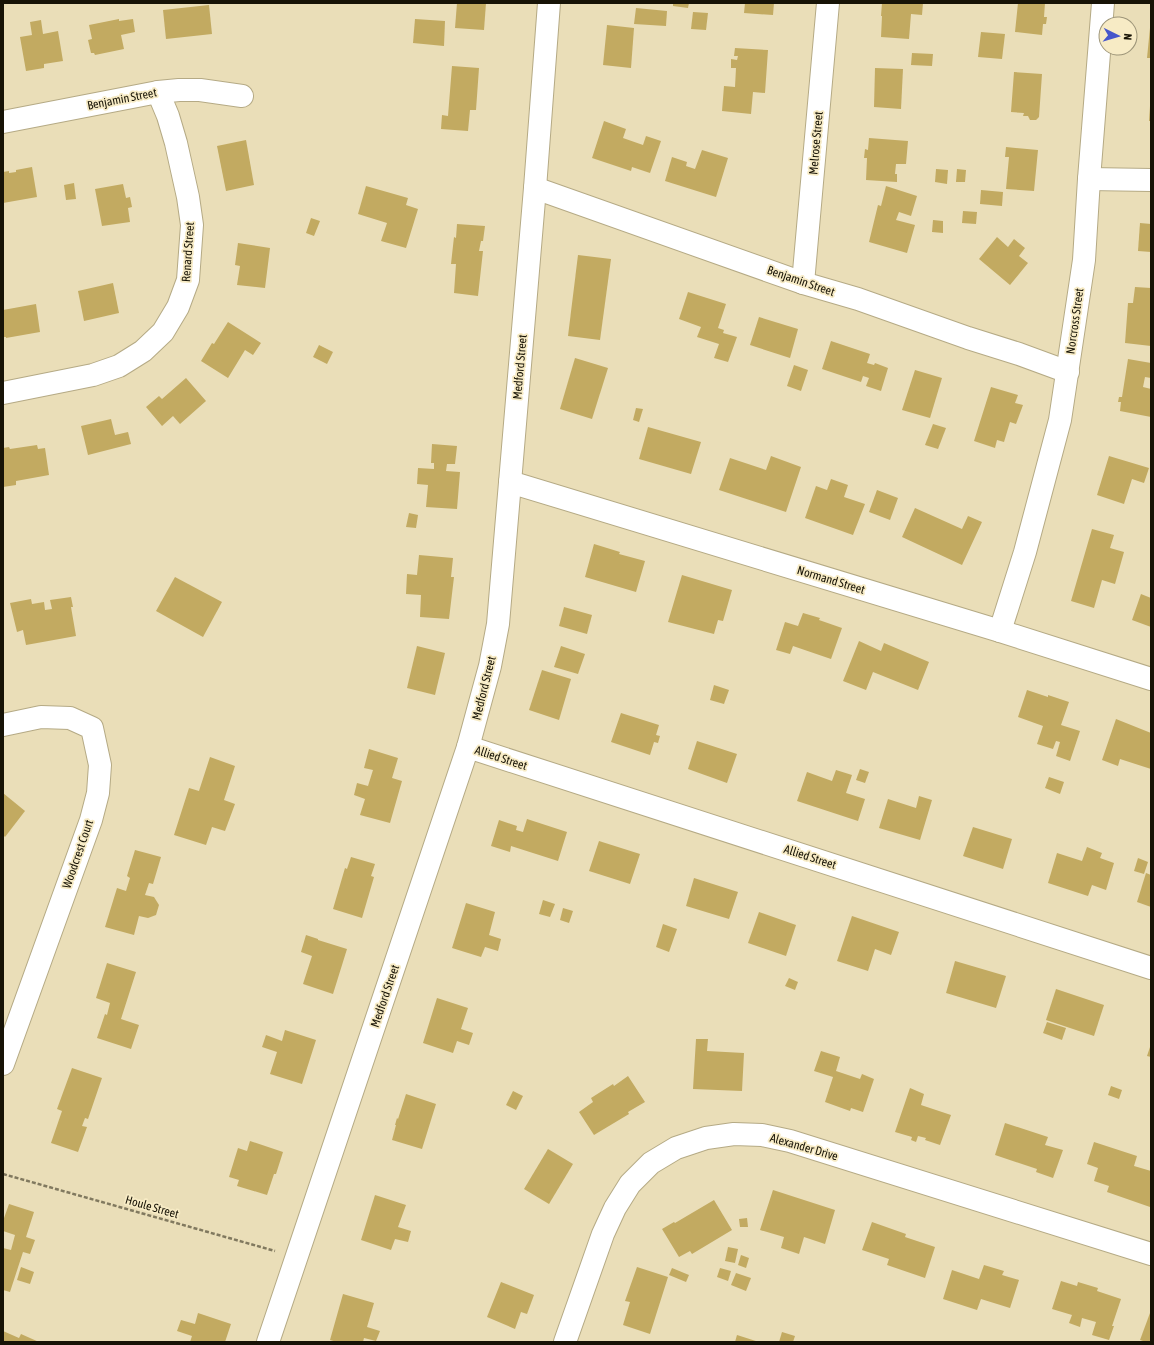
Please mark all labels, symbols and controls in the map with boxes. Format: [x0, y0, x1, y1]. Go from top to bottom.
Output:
north arrow [1098, 16, 1138, 56]
text: N [1122, 33, 1134, 41]
street label: Benjamin Street [86, 85, 158, 113]
street label: Melrose Street [806, 110, 826, 175]
street label: Renard Street [179, 221, 197, 282]
street label: Benjamin Street [765, 263, 837, 299]
street label: Norcross Street [1063, 287, 1087, 355]
street label: Medford Street [510, 333, 530, 400]
street label: Normand Street [795, 563, 867, 597]
street label: Medford Street [469, 654, 499, 721]
street label: Allied Street [473, 743, 529, 773]
street label: Woodcrest Court [60, 817, 96, 890]
street label: Allied Street [782, 842, 838, 872]
street label: Medford Street [368, 962, 402, 1029]
street label: Alexander Drive [768, 1131, 840, 1163]
street label: Houle Street [124, 1193, 181, 1221]

